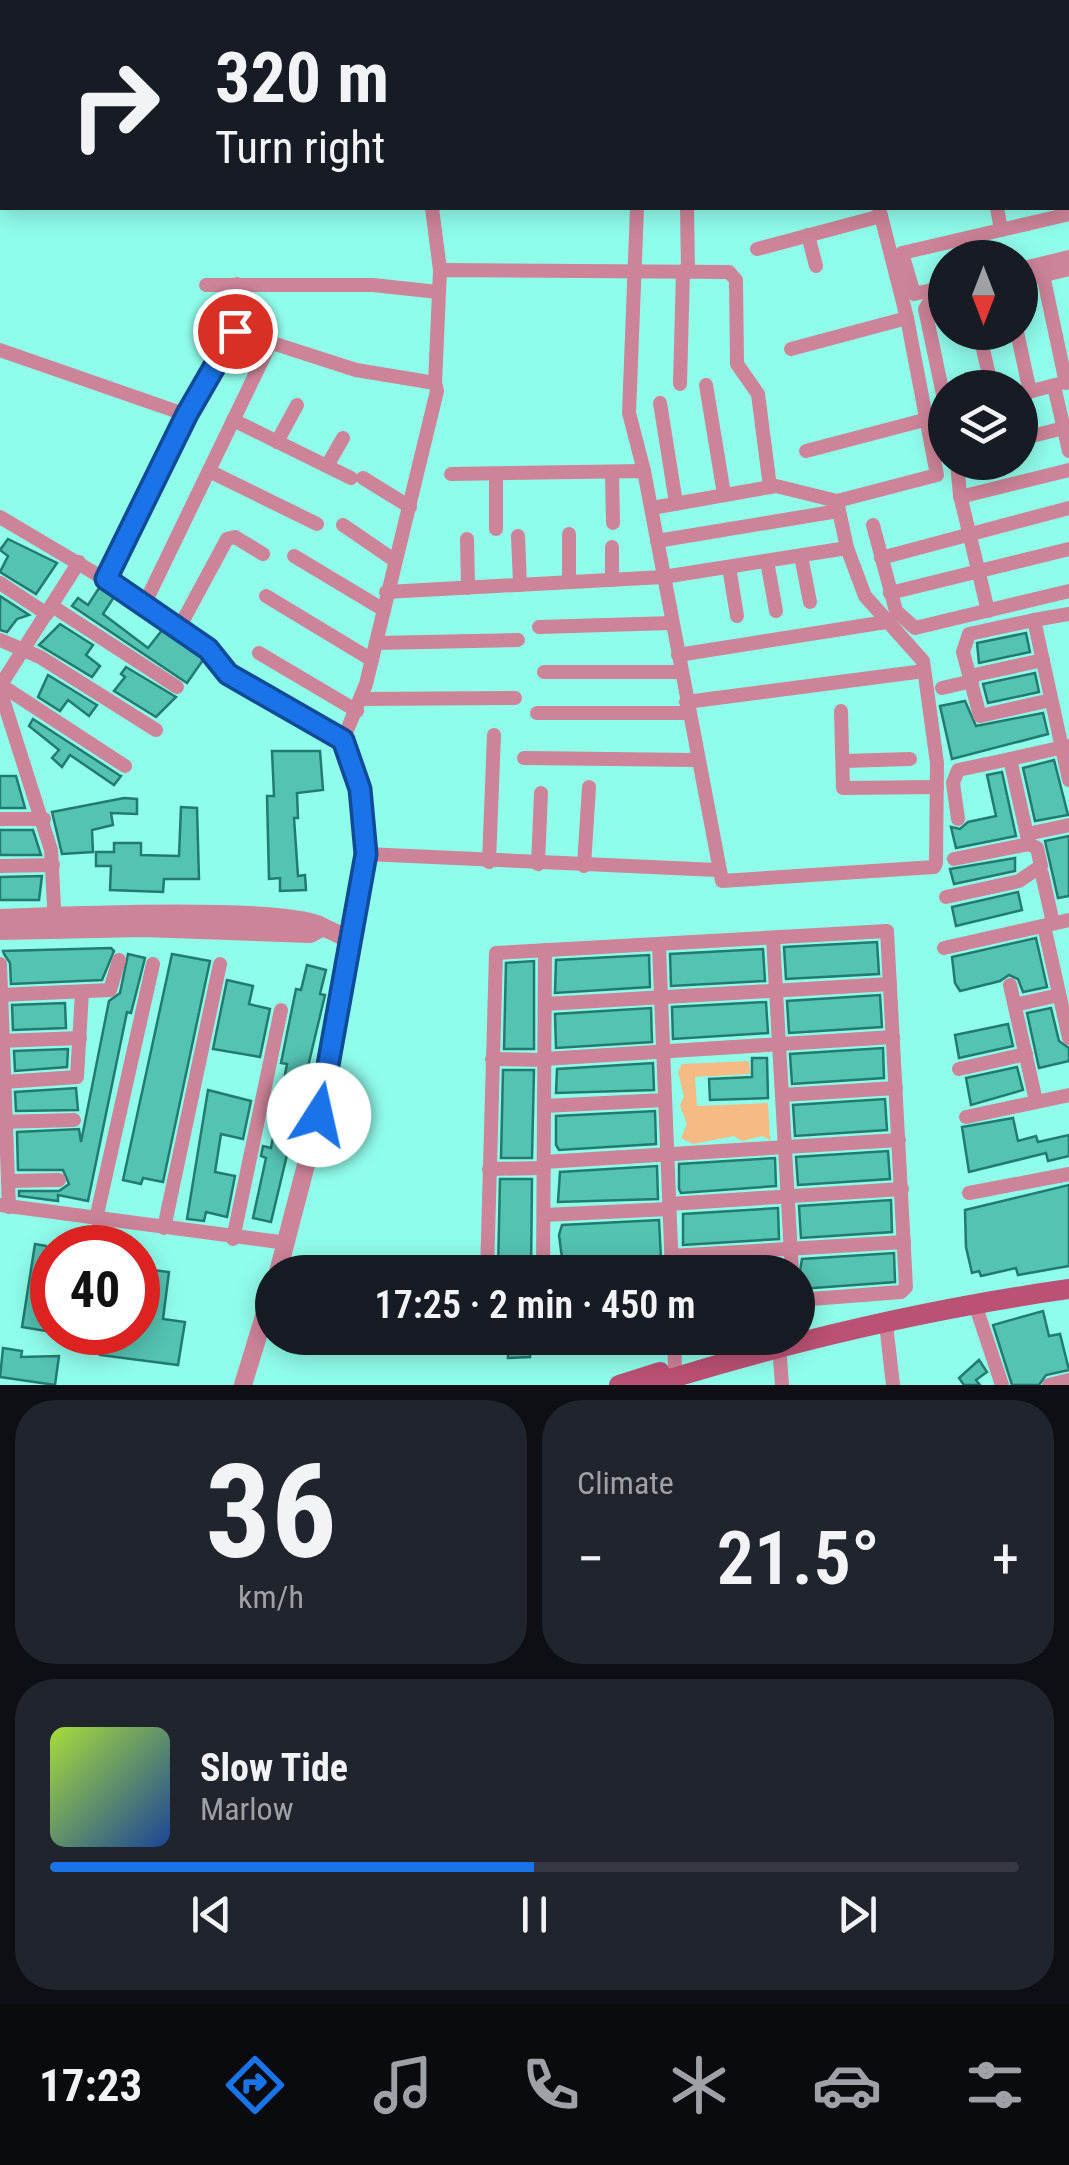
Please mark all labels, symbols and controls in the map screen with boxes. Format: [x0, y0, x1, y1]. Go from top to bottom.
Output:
text: 320 m [215, 37, 389, 119]
icon: right [50, 40, 180, 170]
text: Turn right [215, 121, 385, 174]
north arrow [928, 240, 1038, 350]
map controls [928, 240, 1038, 480]
pin [193, 289, 278, 374]
icon: arrive [208, 304, 263, 359]
button: layers [928, 370, 1038, 480]
position arrow [267, 1063, 371, 1167]
speed limit sign: 40 [30, 1225, 160, 1355]
text: 17:25 · 2 min · 450 m [375, 1283, 695, 1327]
text: 36 [205, 1436, 337, 1589]
text: Climate [577, 1464, 674, 1502]
text: 21.5° [716, 1514, 880, 1602]
text: − [577, 1527, 605, 1591]
text: + [992, 1527, 1019, 1591]
text: km/h [238, 1578, 304, 1616]
text: Slow Tide [200, 1746, 348, 1790]
text: Marlow [200, 1790, 293, 1828]
icon: previous [184, 1887, 239, 1942]
icon: pause [507, 1887, 562, 1942]
icon: next [830, 1887, 885, 1942]
icon: directions [220, 2050, 290, 2120]
icon: music [368, 2050, 438, 2120]
icon: phone [516, 2050, 586, 2120]
icon: climate [664, 2050, 734, 2120]
icon: car [812, 2050, 882, 2120]
icon: filters [960, 2050, 1030, 2120]
text: 17:23 [39, 2059, 142, 2112]

